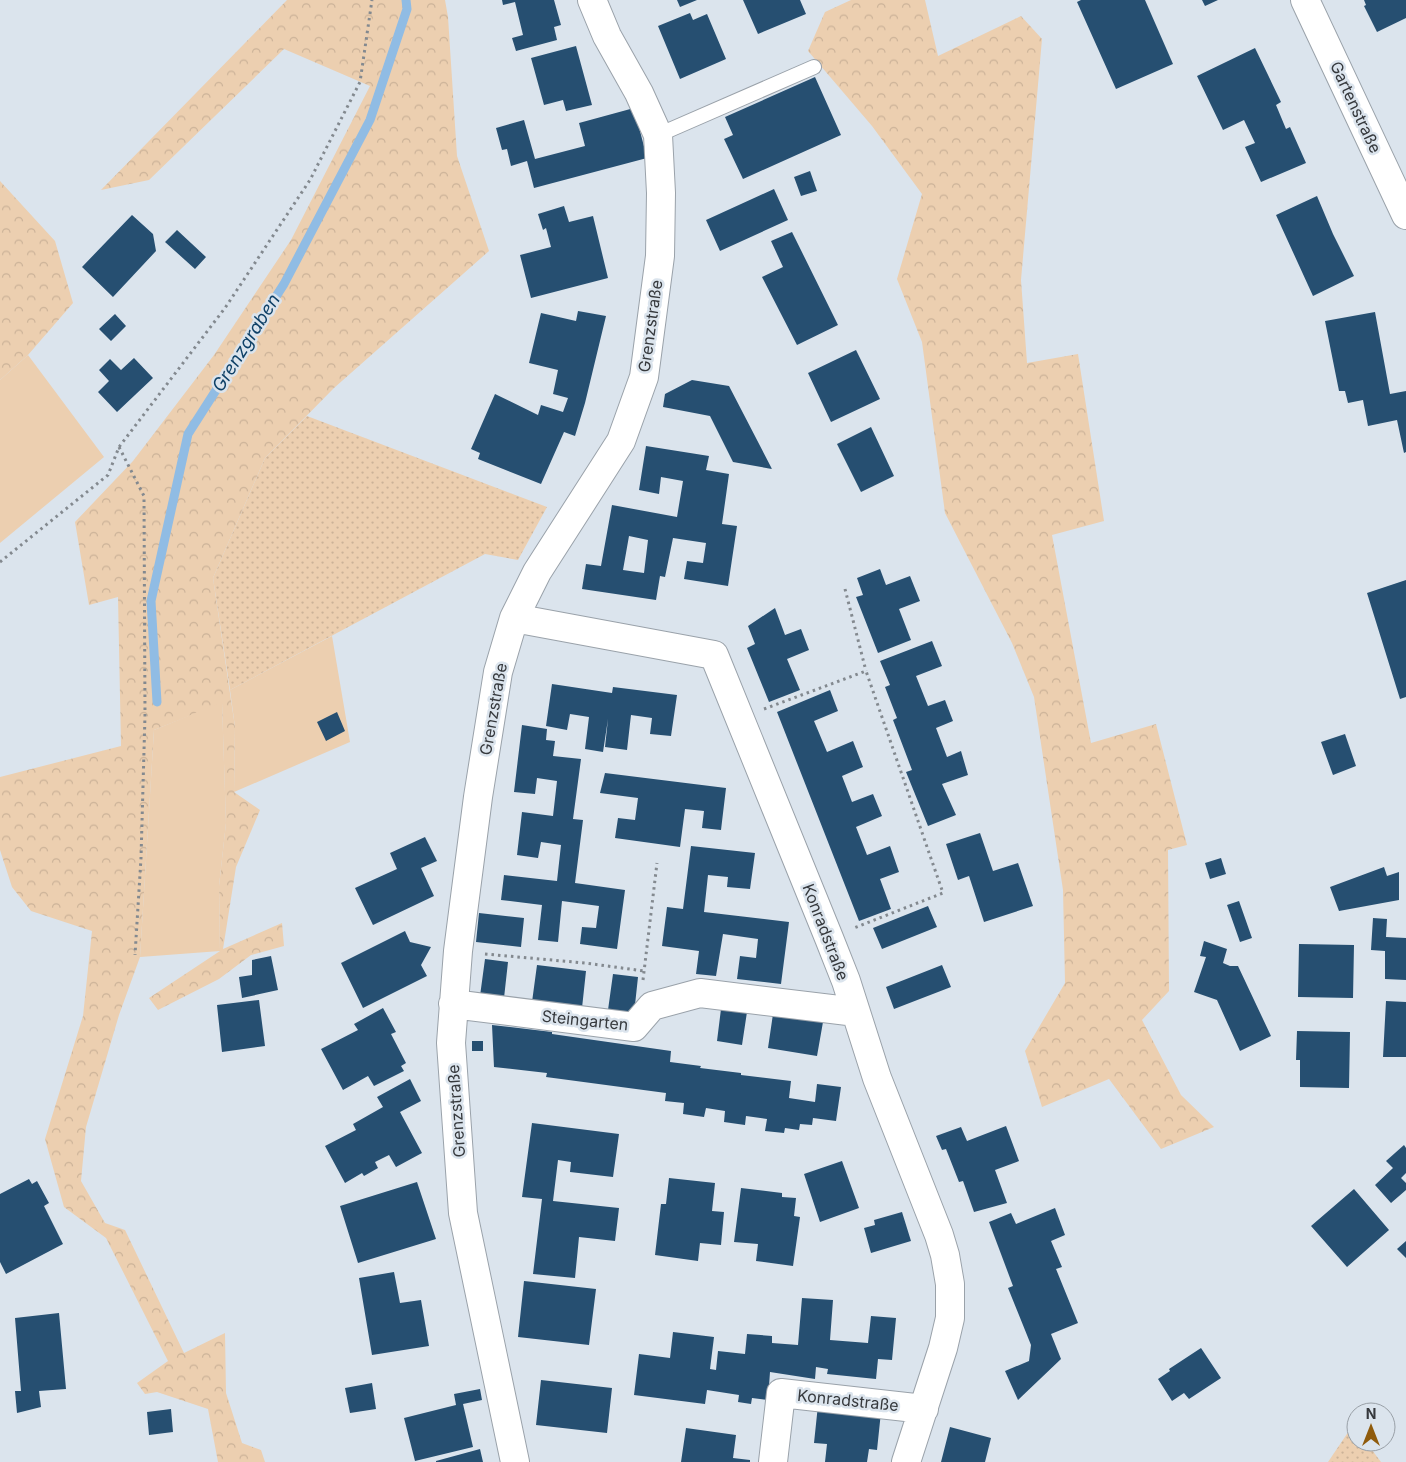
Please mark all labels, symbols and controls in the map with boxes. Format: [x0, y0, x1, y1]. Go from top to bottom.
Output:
street label: Gartenstraße [1326, 58, 1386, 156]
street label: Grenzstraße [634, 278, 666, 374]
water label: Grenzgraben [207, 290, 284, 395]
street label: Grenzstraße [475, 661, 511, 757]
street label: Konradstraße [798, 881, 854, 983]
street label: Steingarten [541, 1006, 629, 1034]
street label: Grenzstraße [443, 1064, 469, 1158]
street label: Konradstraße [796, 1385, 900, 1415]
north arrow [1346, 1402, 1396, 1452]
text: N [1366, 1405, 1376, 1422]

